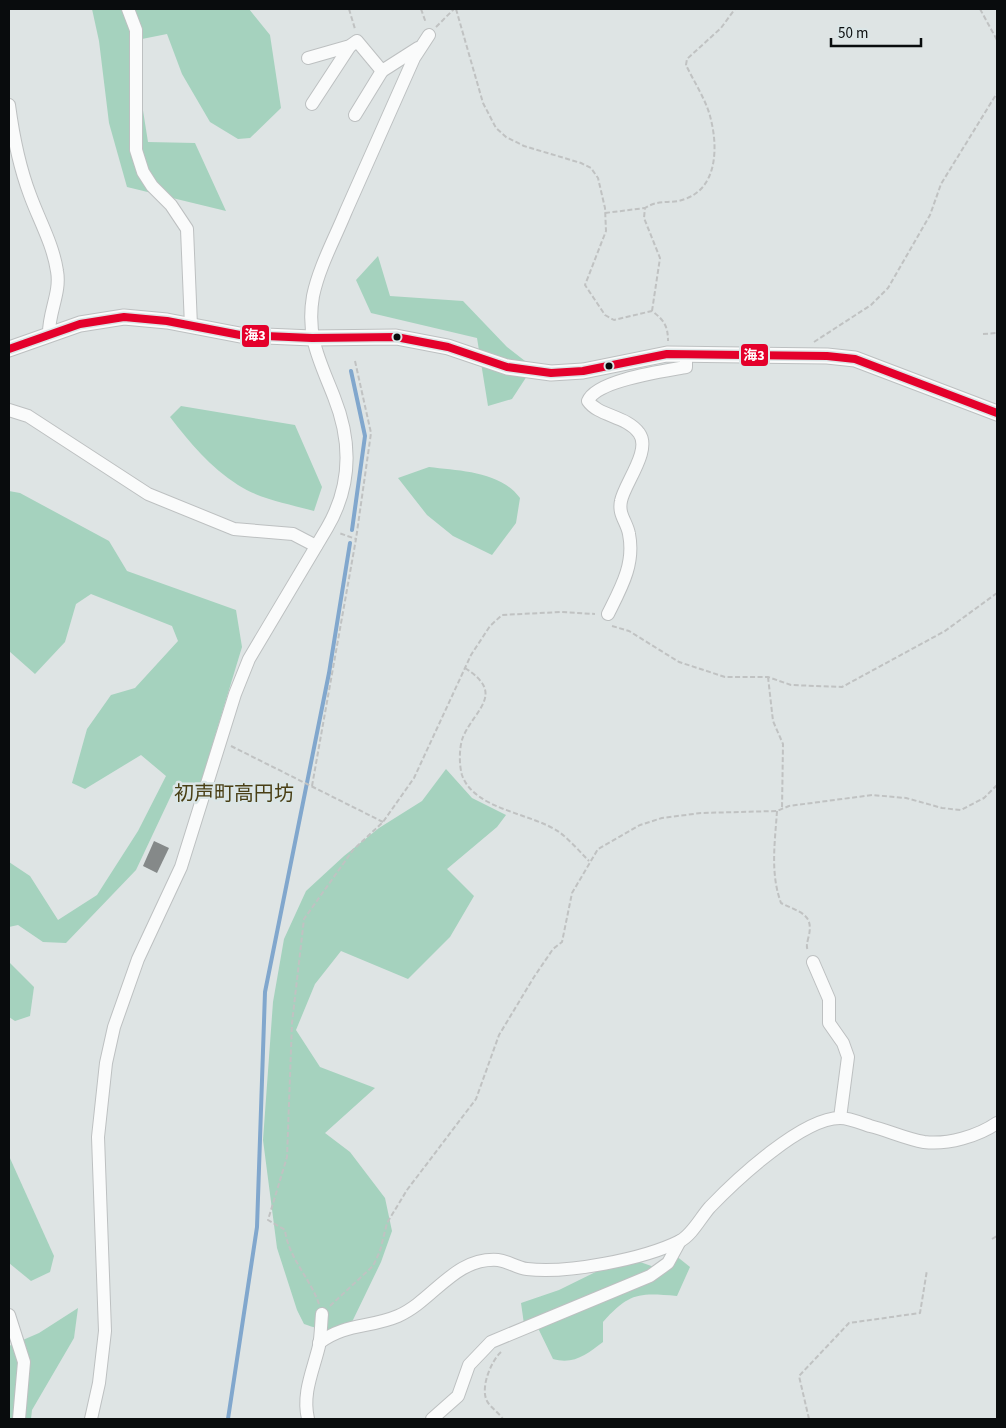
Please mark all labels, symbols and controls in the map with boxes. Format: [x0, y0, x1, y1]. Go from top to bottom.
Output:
scale bar [831, 15, 921, 47]
text: 50 m [838, 23, 868, 44]
line badge: 海3 [241, 324, 270, 348]
text: 海3 [244, 326, 266, 346]
unlabelled marker [392, 332, 402, 342]
line badge: 海3 [740, 343, 769, 367]
text: 海3 [743, 346, 765, 366]
unlabelled marker [604, 361, 614, 371]
district label: 初声町高円坊 [174, 780, 294, 808]

